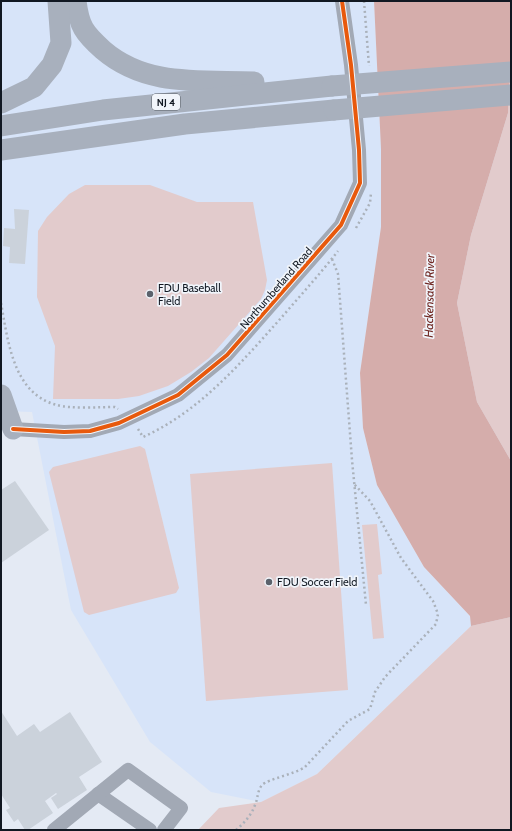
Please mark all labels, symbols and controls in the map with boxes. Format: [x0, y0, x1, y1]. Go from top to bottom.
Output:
road number: NJ 4 [152, 94, 180, 110]
street label: Northumberland Road [237, 244, 315, 332]
water label: Hackensack River [421, 253, 437, 338]
place label: FDU Baseball Field [158, 281, 221, 308]
marker: FDU Baseball Field [145, 289, 155, 299]
place label: FDU Soccer Field [277, 575, 357, 589]
marker: FDU Soccer Field [264, 577, 274, 587]

